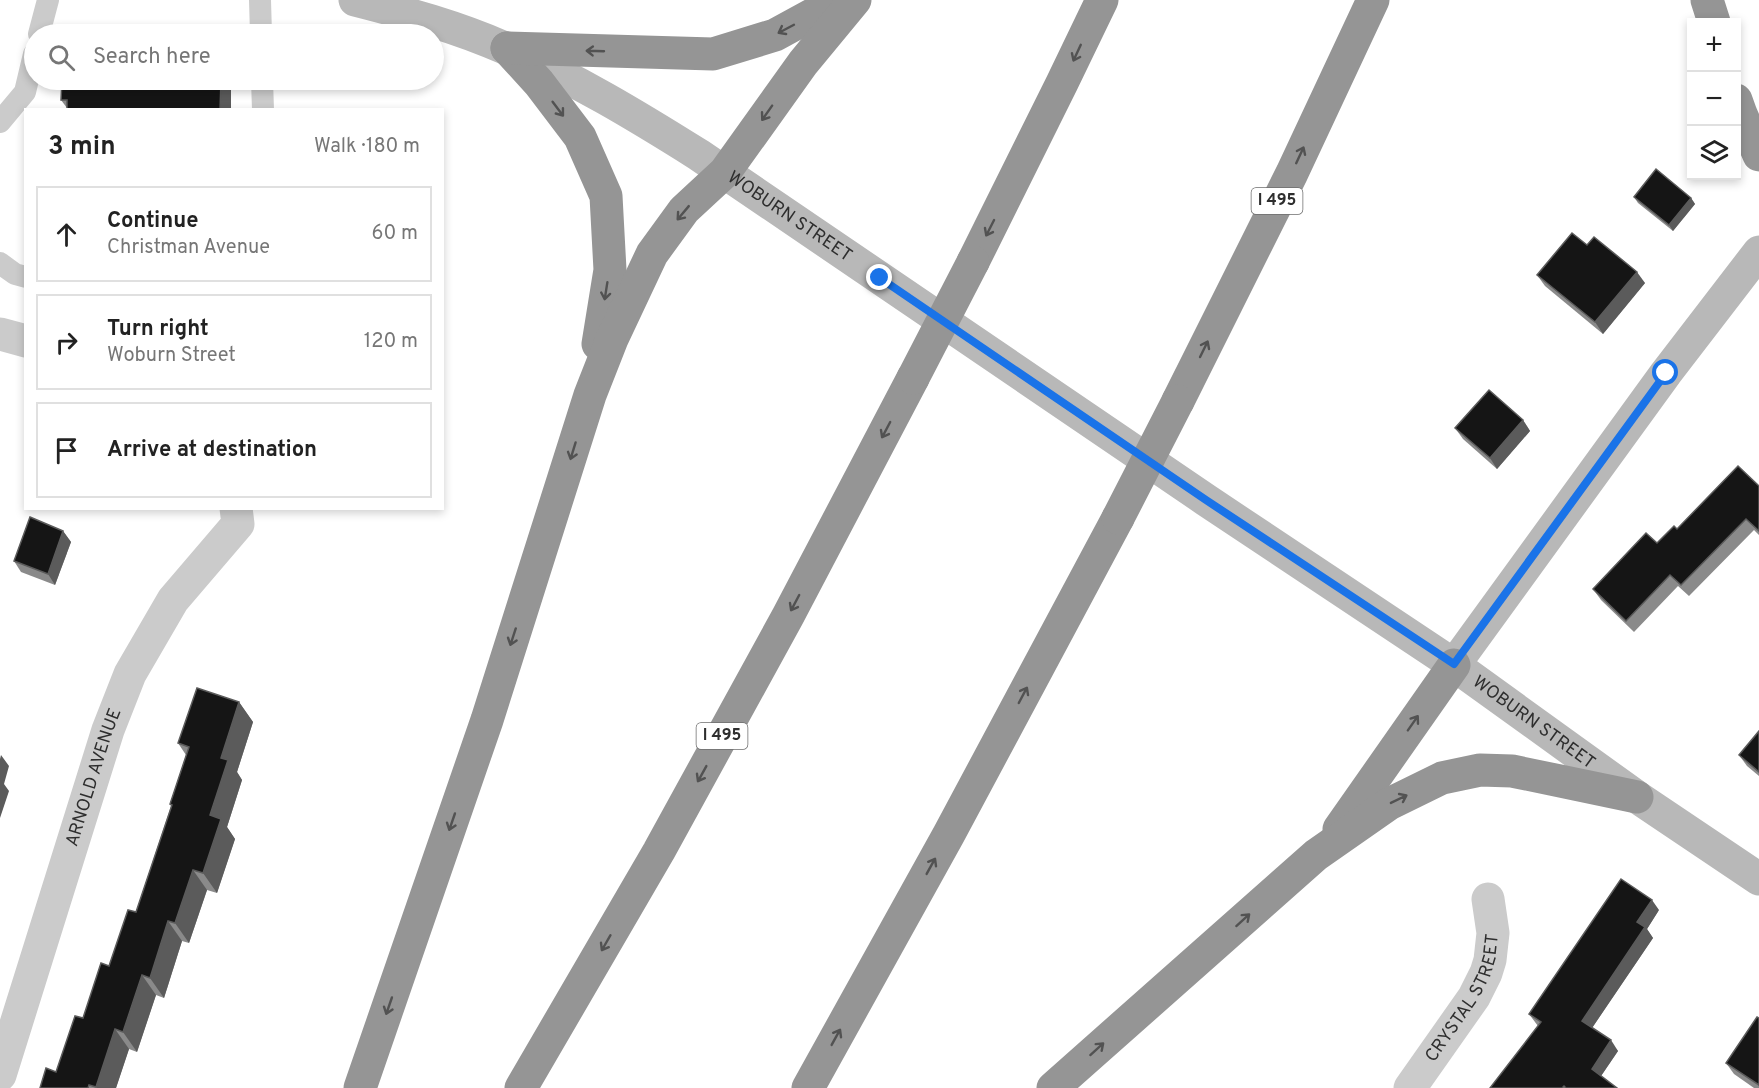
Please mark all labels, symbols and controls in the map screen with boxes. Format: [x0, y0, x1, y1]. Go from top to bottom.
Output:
map controls [1687, 18, 1741, 180]
button: + [1687, 18, 1741, 72]
search box [24, 24, 444, 90]
one-way arrow [777, 24, 795, 35]
icon: search [45, 41, 78, 74]
one-way arrow [1070, 43, 1082, 61]
text: Search here [93, 44, 211, 71]
one-way arrow [586, 45, 606, 57]
button: − [1687, 72, 1741, 126]
one-way arrow [552, 100, 564, 116]
one-way arrow [761, 104, 773, 120]
button: layers [1687, 126, 1741, 180]
text: 3 min [48, 131, 116, 164]
text: Walk · 180 m [314, 134, 420, 160]
one-way arrow [1294, 147, 1306, 165]
street label: WOBURN STREET [723, 166, 856, 267]
road number: I 495 [1252, 188, 1302, 214]
one-way arrow [676, 205, 690, 220]
text: Continue [107, 208, 198, 235]
icon: ahead [50, 218, 83, 251]
one-way arrow [984, 218, 995, 236]
text: 60 m [372, 221, 418, 247]
text: Christman Avenue [107, 235, 270, 261]
route end [866, 264, 892, 290]
one-way arrow [601, 280, 612, 300]
text: Turn right [107, 316, 209, 343]
icon: right [50, 326, 83, 359]
text: 120 m [364, 329, 418, 355]
one-way arrow [1199, 340, 1210, 358]
text: Woburn Street [107, 343, 236, 369]
route start [1652, 359, 1678, 385]
one-way arrow [880, 421, 892, 438]
icon: arrive [50, 434, 83, 467]
text: Arrive at destination [107, 437, 317, 464]
one-way arrow [567, 441, 578, 460]
one-way arrow [789, 593, 800, 611]
one-way arrow [507, 627, 518, 646]
street label: WOBURN STREET [1468, 671, 1600, 775]
one-way arrow [1018, 686, 1030, 704]
street label: ARNOLD AVENUE [61, 705, 127, 849]
one-way arrow [1407, 716, 1419, 732]
road number: I 495 [696, 723, 748, 749]
one-way arrow [696, 765, 708, 782]
one-way arrow [1390, 793, 1408, 804]
one-way arrow [445, 812, 456, 831]
one-way arrow [926, 858, 937, 876]
one-way arrow [1235, 913, 1250, 927]
street label: CRYSTAL STREET [1420, 933, 1504, 1067]
one-way arrow [599, 934, 611, 951]
one-way arrow [382, 996, 393, 1015]
one-way arrow [830, 1029, 842, 1046]
one-way arrow [1089, 1042, 1104, 1056]

